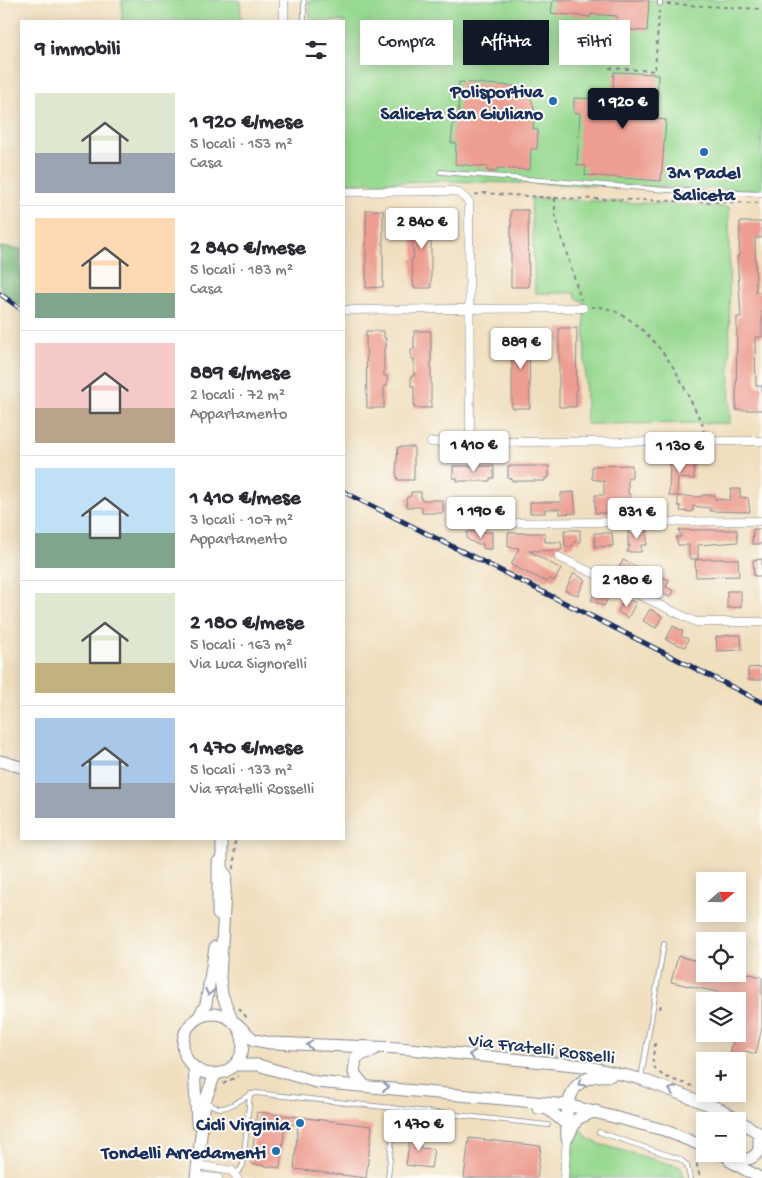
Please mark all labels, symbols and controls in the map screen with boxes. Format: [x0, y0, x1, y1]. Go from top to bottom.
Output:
chip: Compra [360, 20, 453, 65]
chip: Affitta [463, 20, 549, 65]
chip: Filtri [559, 20, 630, 65]
icon: filters [302, 36, 330, 64]
text: 9 immobili [35, 38, 121, 63]
place label: Polisportiva Saliceta San Giuliano [381, 82, 544, 127]
pin: 1 920 € [577, 88, 669, 130]
text: 1 920 € [599, 94, 647, 113]
marker: Polisportiva Saliceta San Giuliano [547, 95, 559, 107]
text: 1 920 €/mese [190, 111, 303, 136]
icon: home [75, 113, 135, 173]
text: 5 locali · 153 m² [190, 136, 293, 155]
marker: 3M Padel Saliceta [698, 146, 710, 158]
text: Casa [190, 155, 222, 174]
place label: 3M Padel Saliceta [666, 163, 741, 208]
pin: 2 840 € [376, 208, 468, 250]
text: 2 840 € [397, 214, 447, 233]
text: 2 840 €/mese [190, 237, 305, 262]
icon: home [75, 238, 135, 298]
text: 5 locali · 183 m² [190, 262, 293, 281]
text: Casa [190, 281, 222, 300]
pin: 889 € [486, 328, 556, 370]
text: 889 € [502, 334, 540, 353]
text: 889 €/mese [190, 362, 290, 387]
icon: home [75, 363, 135, 423]
text: 2 locali · 72 m² [190, 387, 285, 406]
text: Appartamento [190, 406, 287, 425]
pin: 1 410 € [428, 430, 520, 473]
pin: 1 130 € [634, 432, 726, 474]
text: 1 410 € [451, 437, 497, 456]
text: 1 130 € [656, 438, 704, 457]
text: 1 410 €/mese [190, 487, 301, 512]
icon: home [75, 488, 135, 548]
pin: 1 190 € [435, 496, 527, 539]
pin: 831 € [602, 498, 672, 540]
text: 1 190 € [457, 503, 505, 522]
text: 831 € [619, 504, 655, 523]
text: 3 locali · 107 m² [190, 512, 293, 531]
text: Appartamento [190, 531, 287, 550]
pin: 2 180 € [581, 566, 673, 608]
text: 2 180 € [602, 572, 652, 591]
text: 2 180 €/mese [190, 612, 304, 637]
icon: home [75, 613, 135, 673]
text: 5 locali · 163 m² [190, 637, 292, 656]
text: Via Luca Signorelli [190, 656, 307, 675]
text: 1 470 €/mese [190, 737, 303, 762]
icon: home [75, 738, 135, 798]
text: 5 locali · 133 m² [190, 762, 293, 781]
text: Via Fratelli Rosselli [190, 781, 314, 800]
north arrow [696, 872, 746, 922]
map controls [696, 872, 746, 1162]
button: locate [696, 932, 746, 982]
one-way arrow [204, 987, 214, 996]
button: layers [696, 992, 746, 1042]
street label: Via Fratelli Rosselli [466, 1030, 616, 1071]
one-way arrow [306, 1040, 314, 1050]
one-way arrow [468, 1050, 476, 1061]
button: + [696, 1052, 746, 1102]
one-way arrow [577, 1076, 586, 1086]
one-way arrow [382, 1081, 390, 1092]
one-way arrow [668, 1086, 677, 1096]
pin: 1 470 € [373, 1110, 465, 1152]
button: − [696, 1112, 746, 1162]
place label: Cicli Virginia [195, 1115, 291, 1138]
text: 1 470 € [395, 1116, 443, 1135]
marker: Cicli Virginia [294, 1117, 306, 1129]
place label: Tondelli Arredamenti [100, 1143, 266, 1166]
marker: Tondelli Arredamenti [270, 1145, 282, 1157]

